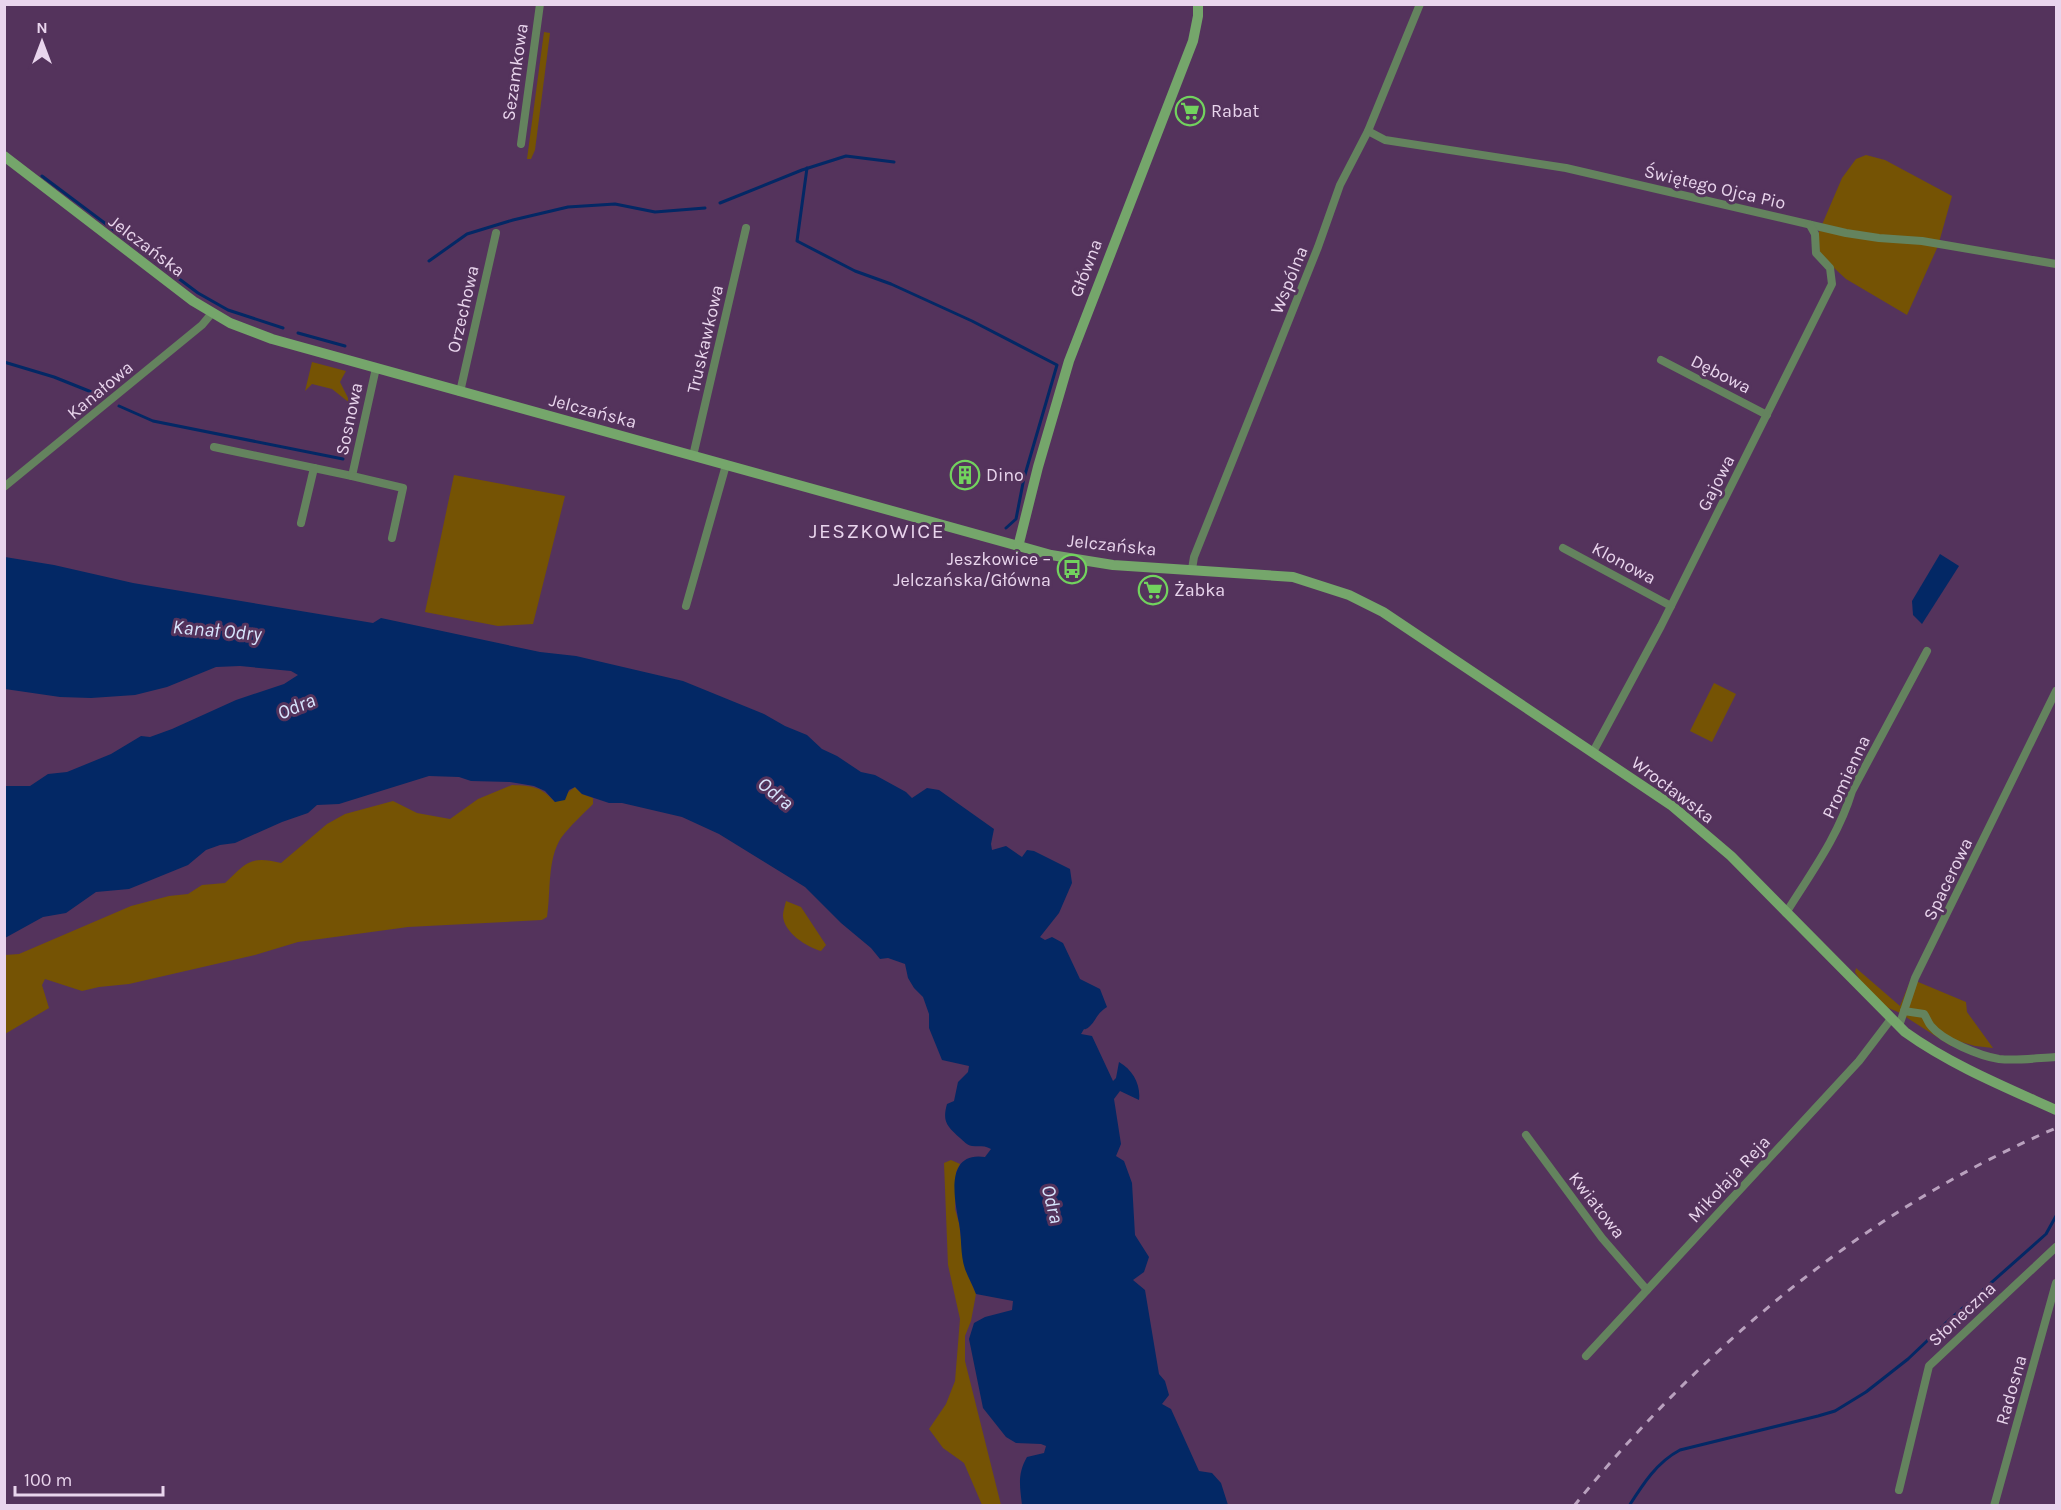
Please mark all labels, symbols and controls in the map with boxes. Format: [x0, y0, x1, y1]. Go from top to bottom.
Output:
north arrow [12, 12, 72, 72]
text: N [36, 18, 48, 37]
street label: Sezamkowa [497, 22, 533, 122]
supermarket icon: Rabat [1174, 95, 1206, 127]
place label: Rabat [1211, 100, 1260, 122]
street label: Świętego Ojca Pio [1642, 159, 1788, 214]
street label: Jelczańska [105, 210, 189, 282]
street label: Główna [1065, 236, 1107, 300]
street label: Wspólna [1266, 243, 1312, 317]
street label: Orzechowa [442, 263, 484, 355]
street label: Truskawkowa [682, 283, 728, 395]
street label: Dębowa [1687, 350, 1755, 398]
street label: Kanałowa [62, 356, 138, 424]
street label: Sosnowa [331, 381, 367, 457]
street label: Jelczańska [547, 389, 639, 433]
street label: Gajowa [1693, 451, 1739, 515]
building icon: Dino [949, 459, 981, 491]
place label: Dino [986, 464, 1024, 486]
district label: JESZKOWICE [809, 519, 945, 543]
street label: Jelczańska [1066, 529, 1158, 561]
street label: Klonowa [1588, 537, 1660, 589]
place label: Jeszkowice – Jelczańska/Główna [893, 548, 1051, 591]
bus stop icon: Jeszkowice – Jelczańska/Główna [1056, 553, 1088, 585]
supermarket icon: Żabka [1137, 574, 1169, 606]
place label: Żabka [1174, 579, 1225, 601]
water label: Kanał Odry [172, 615, 264, 646]
water label: Odra [274, 688, 319, 725]
street label: Promienna [1817, 732, 1875, 822]
street label: Wrocławska [1627, 752, 1719, 828]
water label: Odra [753, 772, 798, 815]
street label: Spacerowa [1919, 834, 1977, 924]
street label: Mikołaja Reja [1683, 1131, 1775, 1227]
street label: Kwiatowa [1564, 1167, 1630, 1243]
water label: Odra [1037, 1182, 1068, 1226]
street label: Słoneczna [1924, 1277, 2000, 1351]
street label: Radosna [1991, 1353, 2031, 1427]
scale bar [15, 1459, 164, 1497]
text: 100 m [24, 1469, 72, 1491]

